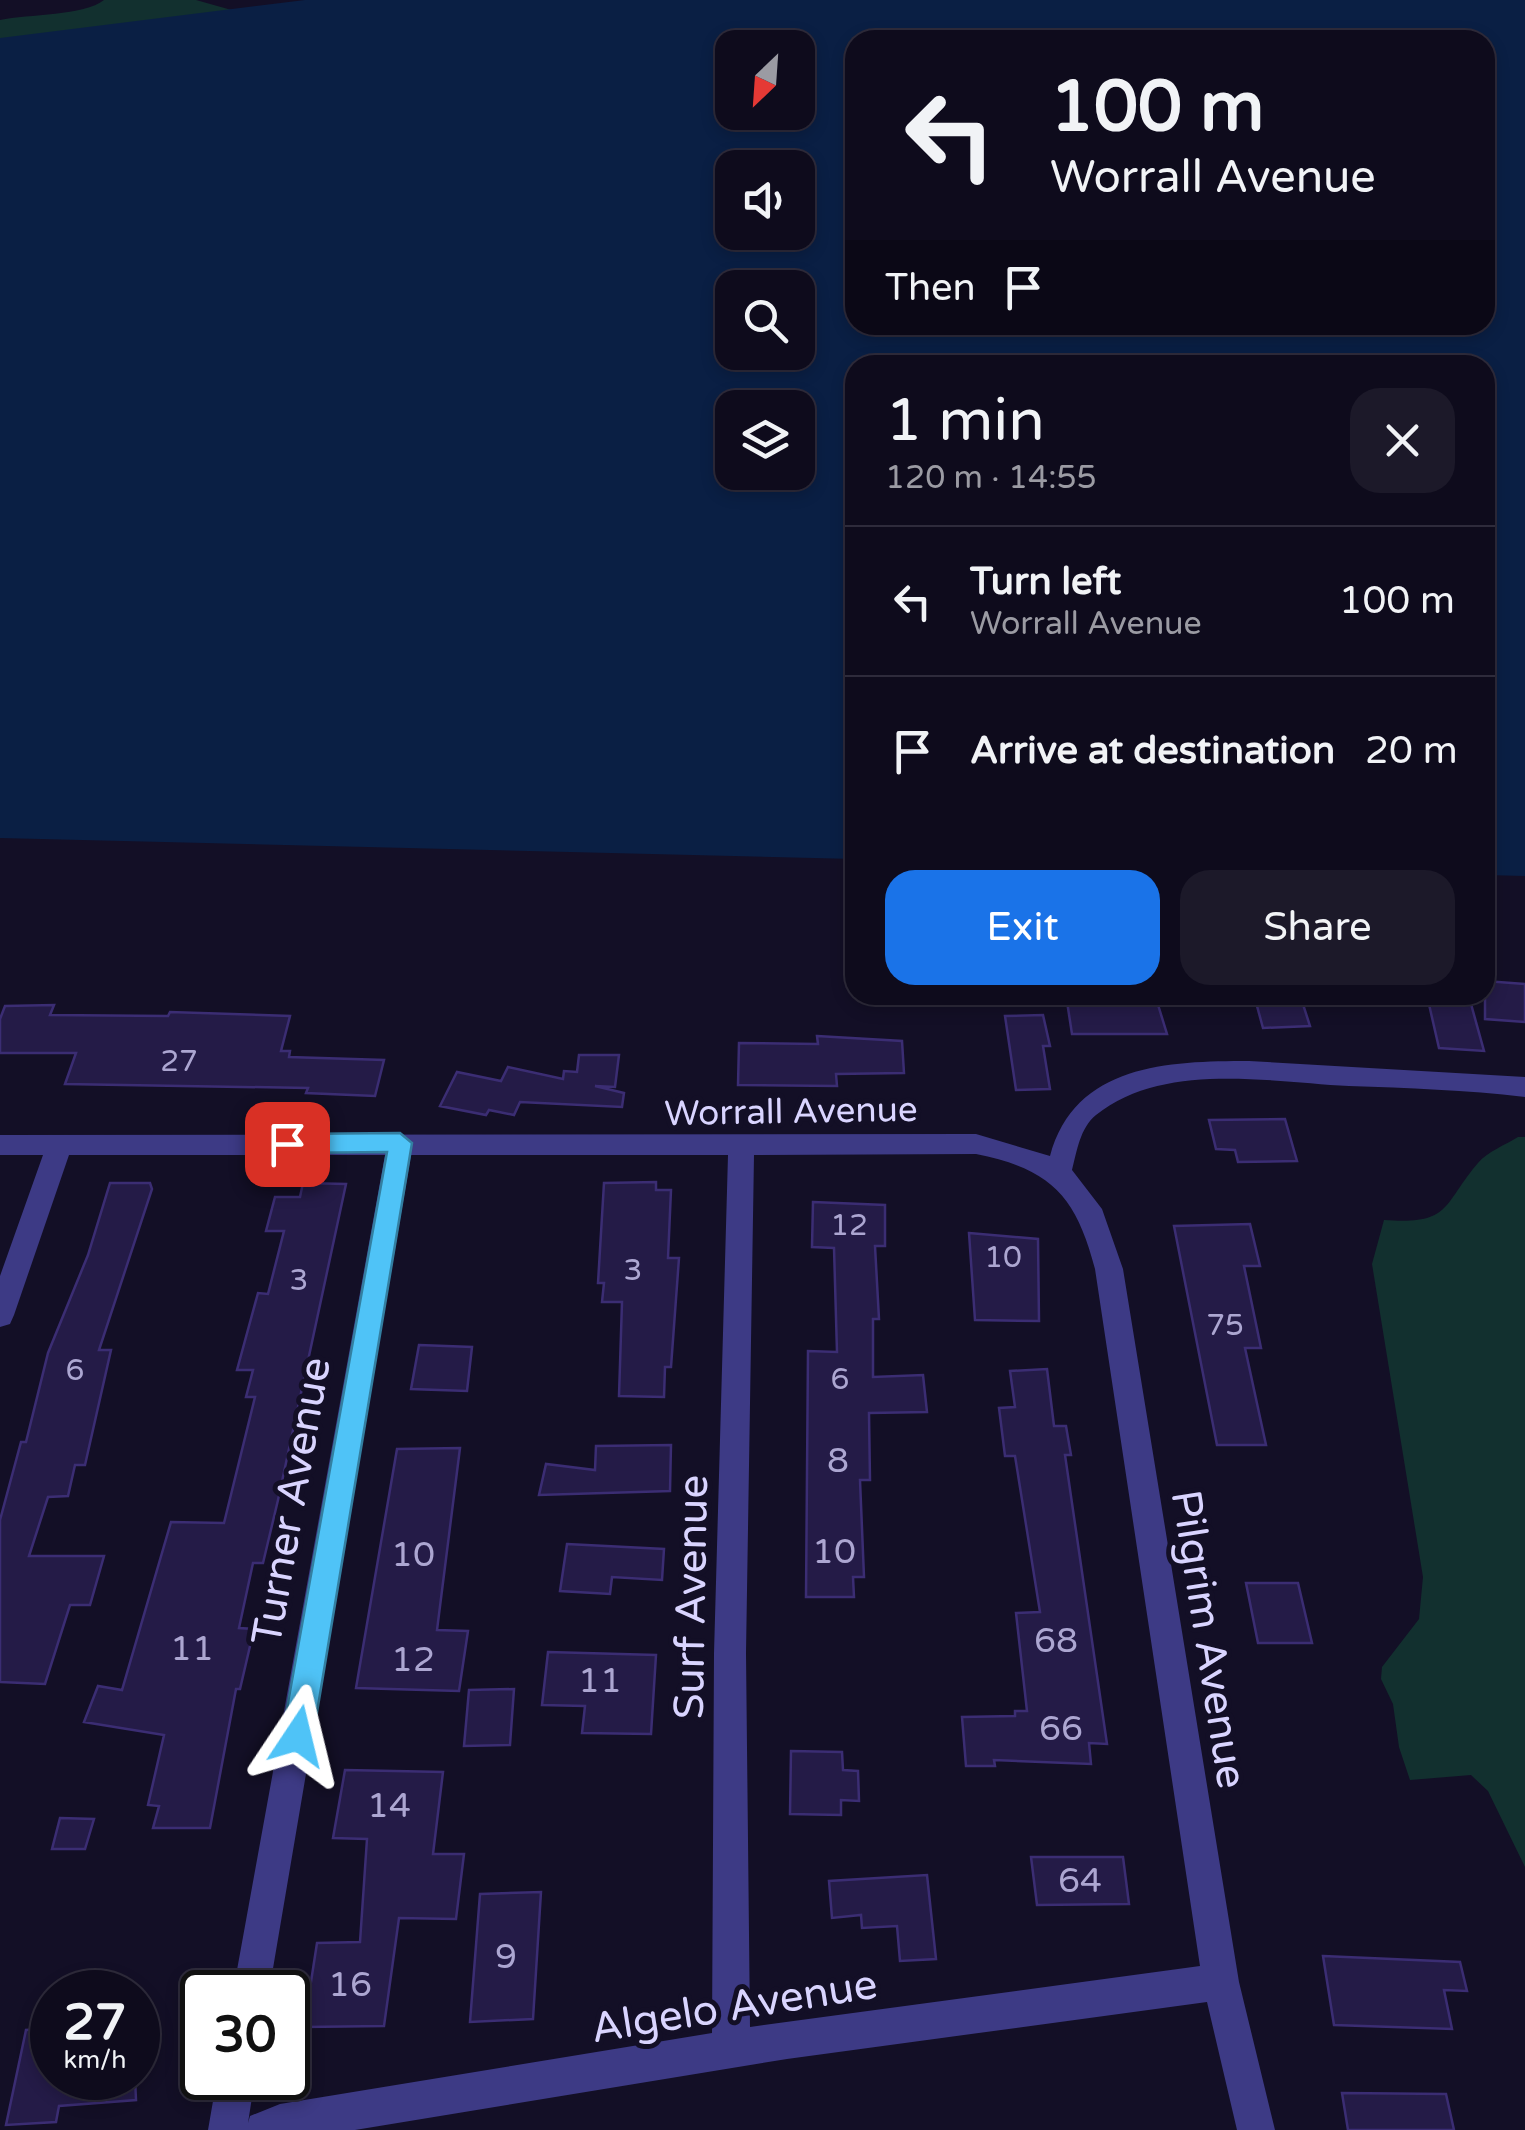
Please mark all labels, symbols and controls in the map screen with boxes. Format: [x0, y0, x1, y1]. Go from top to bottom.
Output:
north arrow [715, 30, 815, 130]
map controls [715, 30, 815, 490]
text: 100 m [1050, 66, 1264, 150]
icon: left [885, 70, 1015, 200]
button: sound [715, 150, 815, 250]
text: Worrall Avenue [1050, 151, 1376, 205]
icon: arrive [996, 260, 1051, 315]
text: Then [885, 265, 976, 311]
button: search [715, 270, 815, 370]
text: 1 min [885, 385, 1045, 457]
button: close [1350, 388, 1455, 493]
button: layers [715, 390, 815, 490]
text: 120 m · 14:55 [885, 459, 1097, 497]
text: Turn left [970, 559, 1121, 605]
icon: left [885, 574, 940, 629]
text: 100 m [1339, 578, 1455, 624]
text: Worrall Avenue [970, 605, 1202, 643]
icon: arrive [885, 724, 940, 779]
text: Arrive at destination [970, 728, 1335, 774]
text: 20 m [1365, 728, 1458, 774]
button: Exit [885, 870, 1160, 985]
button: Share [1180, 870, 1455, 985]
house number: 27 [160, 1043, 198, 1080]
street label: Worrall Avenue [664, 1089, 918, 1135]
pin [245, 1102, 330, 1187]
icon: arrive [260, 1117, 315, 1172]
house number: 12 [830, 1207, 868, 1244]
house number: 10 [984, 1239, 1022, 1276]
house number: 3 [624, 1252, 642, 1289]
house number: 3 [290, 1262, 308, 1299]
house number: 75 [1206, 1307, 1244, 1344]
house number: 6 [66, 1352, 84, 1389]
street label: Turner Avenue [241, 1353, 342, 1649]
house number: 6 [831, 1361, 849, 1398]
house number: 8 [827, 1440, 849, 1482]
street label: Surf Avenue [664, 1474, 719, 1720]
street label: Pilgrim Avenue [1160, 1486, 1257, 1792]
house number: 10 [812, 1531, 856, 1573]
house number: 10 [391, 1534, 435, 1576]
house number: 68 [1034, 1620, 1078, 1662]
house number: 11 [170, 1628, 214, 1670]
house number: 12 [391, 1639, 435, 1681]
house number: 11 [578, 1660, 622, 1702]
position arrow [246, 1684, 350, 1788]
house number: 66 [1039, 1708, 1083, 1750]
house number: 14 [367, 1785, 411, 1827]
house number: 64 [1058, 1860, 1102, 1902]
house number: 9 [495, 1936, 517, 1978]
street label: Algelo Avenue [588, 1959, 881, 2054]
house number: 16 [328, 1964, 372, 2006]
speed limit sign: 30 [180, 1970, 310, 2100]
text: 27 [64, 1993, 126, 2053]
text: km/h [64, 2045, 126, 2075]

